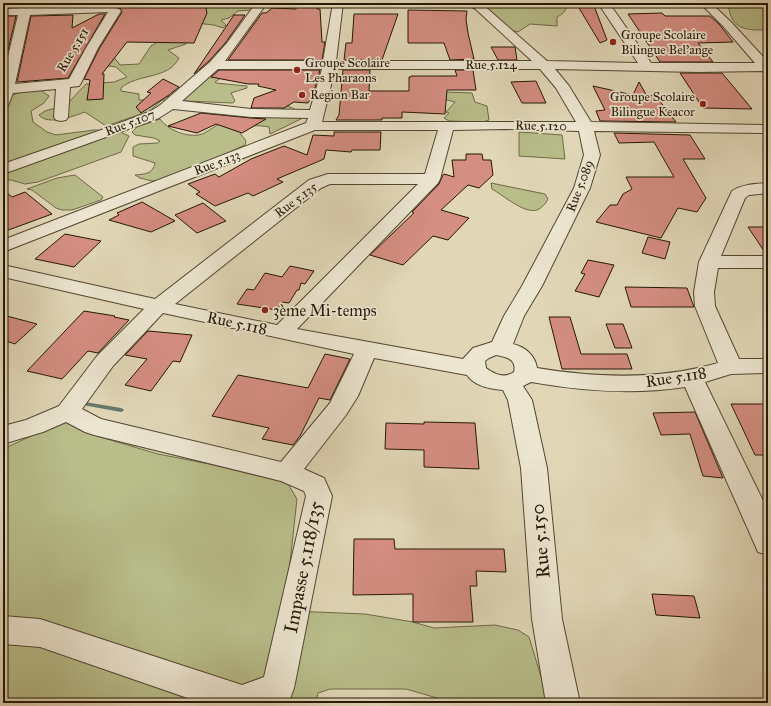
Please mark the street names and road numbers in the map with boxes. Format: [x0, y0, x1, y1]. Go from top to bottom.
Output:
street label: Rue 5.151 [54, 25, 92, 75]
street label: Rue 5.124 [465, 57, 517, 73]
street label: Rue 5.107 [103, 106, 157, 140]
street label: Rue 5.120 [515, 118, 567, 134]
street label: Rue 5.133 [192, 147, 242, 179]
street label: Rue 5.089 [563, 158, 597, 214]
street label: Rue 5.135 [272, 179, 320, 221]
street label: Rue 5.118 [205, 307, 269, 339]
street label: Rue 5.118 [644, 363, 708, 391]
street label: Impasse 5.118/135 [279, 499, 327, 635]
street label: Rue 5.150 [525, 503, 555, 579]

